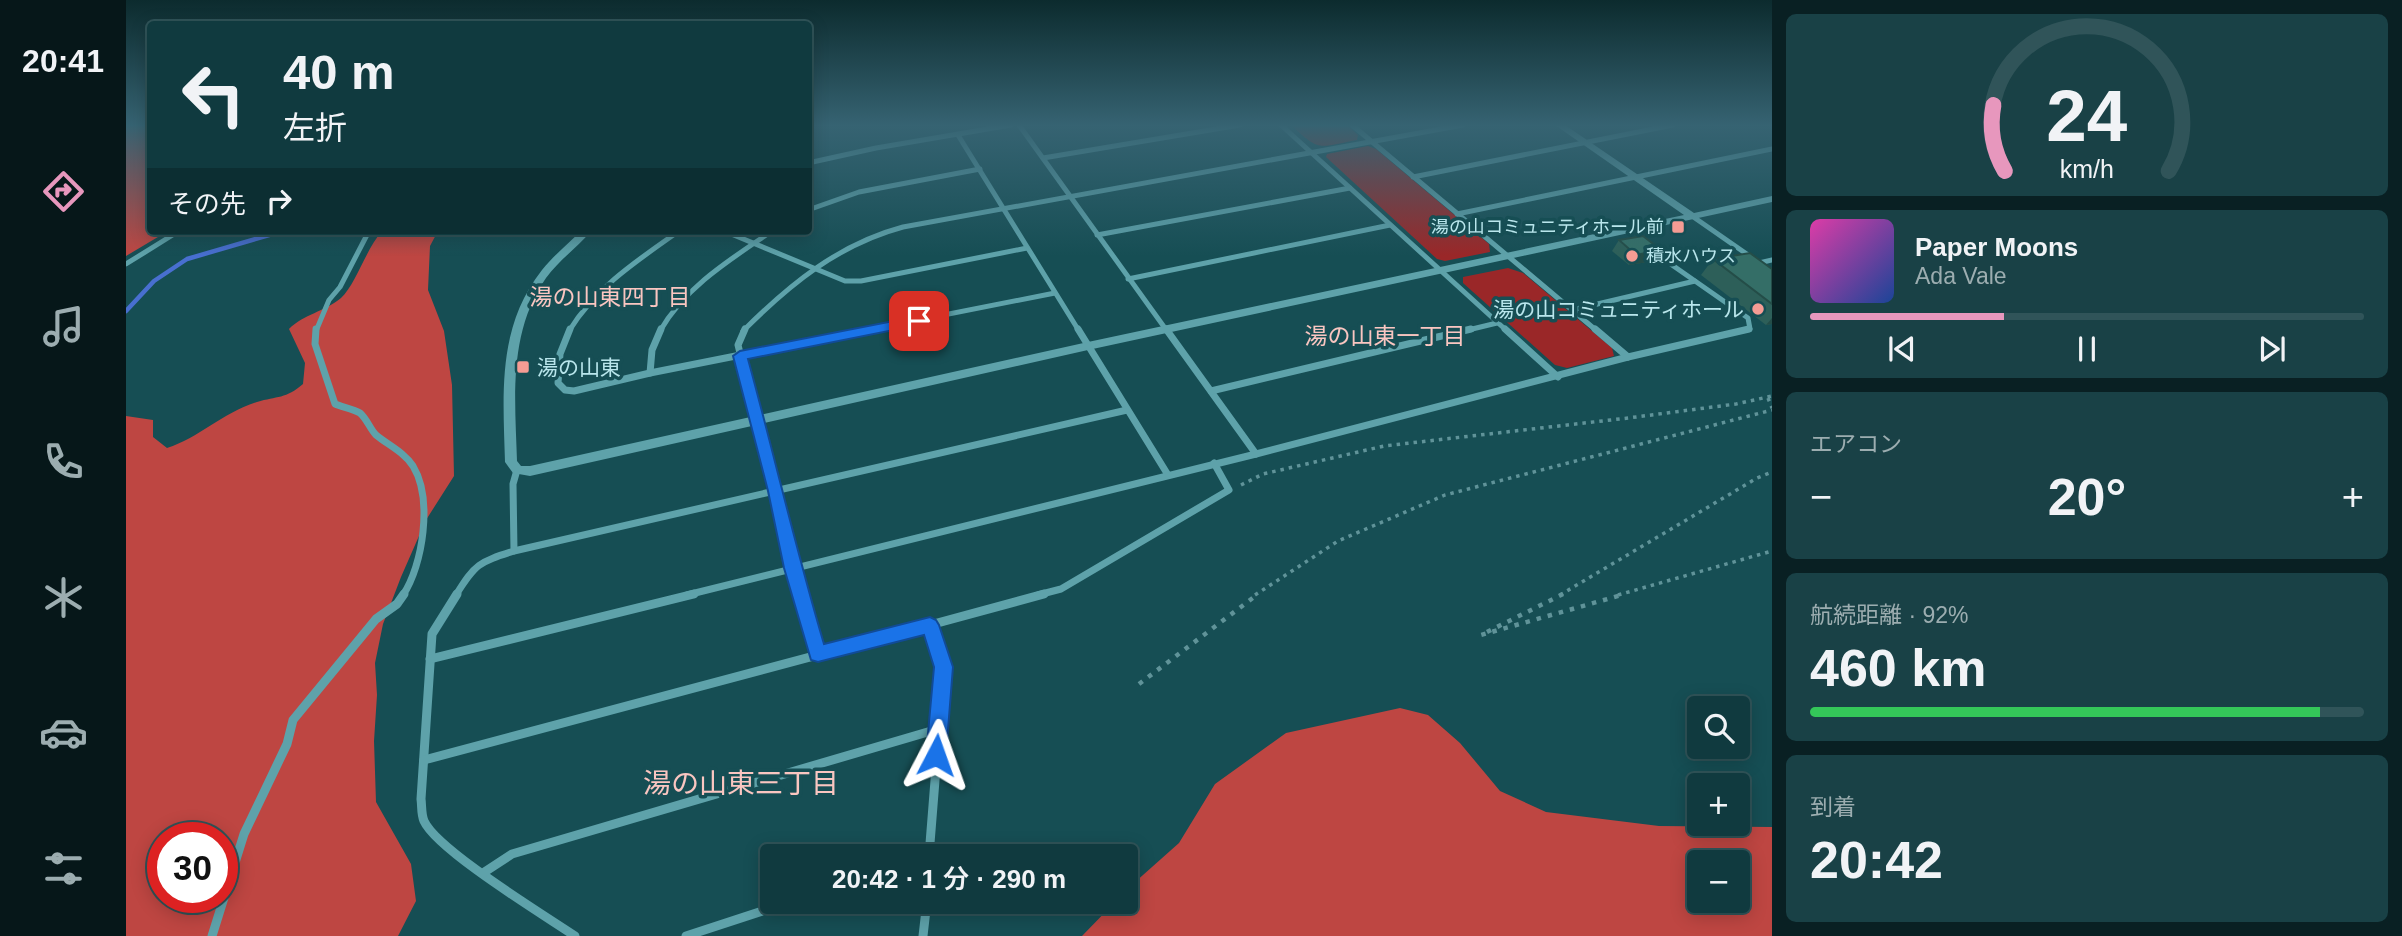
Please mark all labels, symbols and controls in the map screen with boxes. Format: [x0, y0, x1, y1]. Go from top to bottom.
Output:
text: 20:41 [22, 43, 104, 79]
text: 40 m [283, 45, 395, 99]
icon: left [168, 49, 259, 140]
text: 24 [2047, 75, 2128, 156]
text: 左折 [283, 110, 347, 146]
text: km/h [2060, 155, 2114, 183]
icon: directions [39, 167, 88, 216]
icon: right [260, 182, 298, 220]
text: その先 [168, 189, 246, 219]
place label: 湯の山コミュニティホール前 [1431, 217, 1664, 237]
marker: 湯の山コミュニティホール前 [1670, 219, 1686, 235]
text: Paper Moons [1915, 232, 2078, 262]
place label: 積水ハウス [1646, 246, 1736, 266]
marker: 積水ハウス [1624, 248, 1640, 264]
text: Ada Vale [1915, 263, 2007, 289]
district label: 湯の山東四丁目 [530, 284, 691, 310]
pin [889, 291, 949, 351]
place label: 湯の山コミュニティホール [1493, 298, 1744, 321]
marker: 湯の山コミュニティホール [1750, 301, 1766, 317]
icon: music [39, 302, 88, 351]
icon: arrive [900, 302, 938, 340]
district label: 湯の山東一丁目 [1305, 323, 1466, 349]
icon: previous [1883, 330, 1921, 368]
icon: pause [2068, 330, 2106, 368]
icon: next [2253, 330, 2291, 368]
place label: 湯の山東 [537, 356, 621, 379]
marker: 湯の山東 [515, 359, 531, 375]
text: エアコン [1810, 431, 1902, 457]
icon: phone [39, 437, 88, 486]
text: 20° [2048, 468, 2126, 526]
text: − [1810, 476, 1832, 518]
text: + [2342, 476, 2364, 518]
icon: climate [39, 573, 88, 622]
text: 航続距離 · 92% [1810, 602, 1968, 628]
text: 460 km [1810, 639, 1986, 697]
map controls [1687, 696, 1750, 913]
button: search [1687, 696, 1750, 759]
icon: car [39, 708, 88, 757]
position arrow [899, 718, 973, 792]
district label: 湯の山東三丁目 [643, 768, 839, 799]
button: + [1687, 773, 1750, 836]
text: 到着 [1810, 794, 1856, 820]
speed limit sign: 30 [147, 822, 238, 913]
text: 20:42 [1810, 831, 1943, 889]
icon: filters [39, 844, 88, 893]
button: − [1687, 850, 1750, 913]
text: 20:42 · 1 分 · 290 m [832, 864, 1066, 894]

